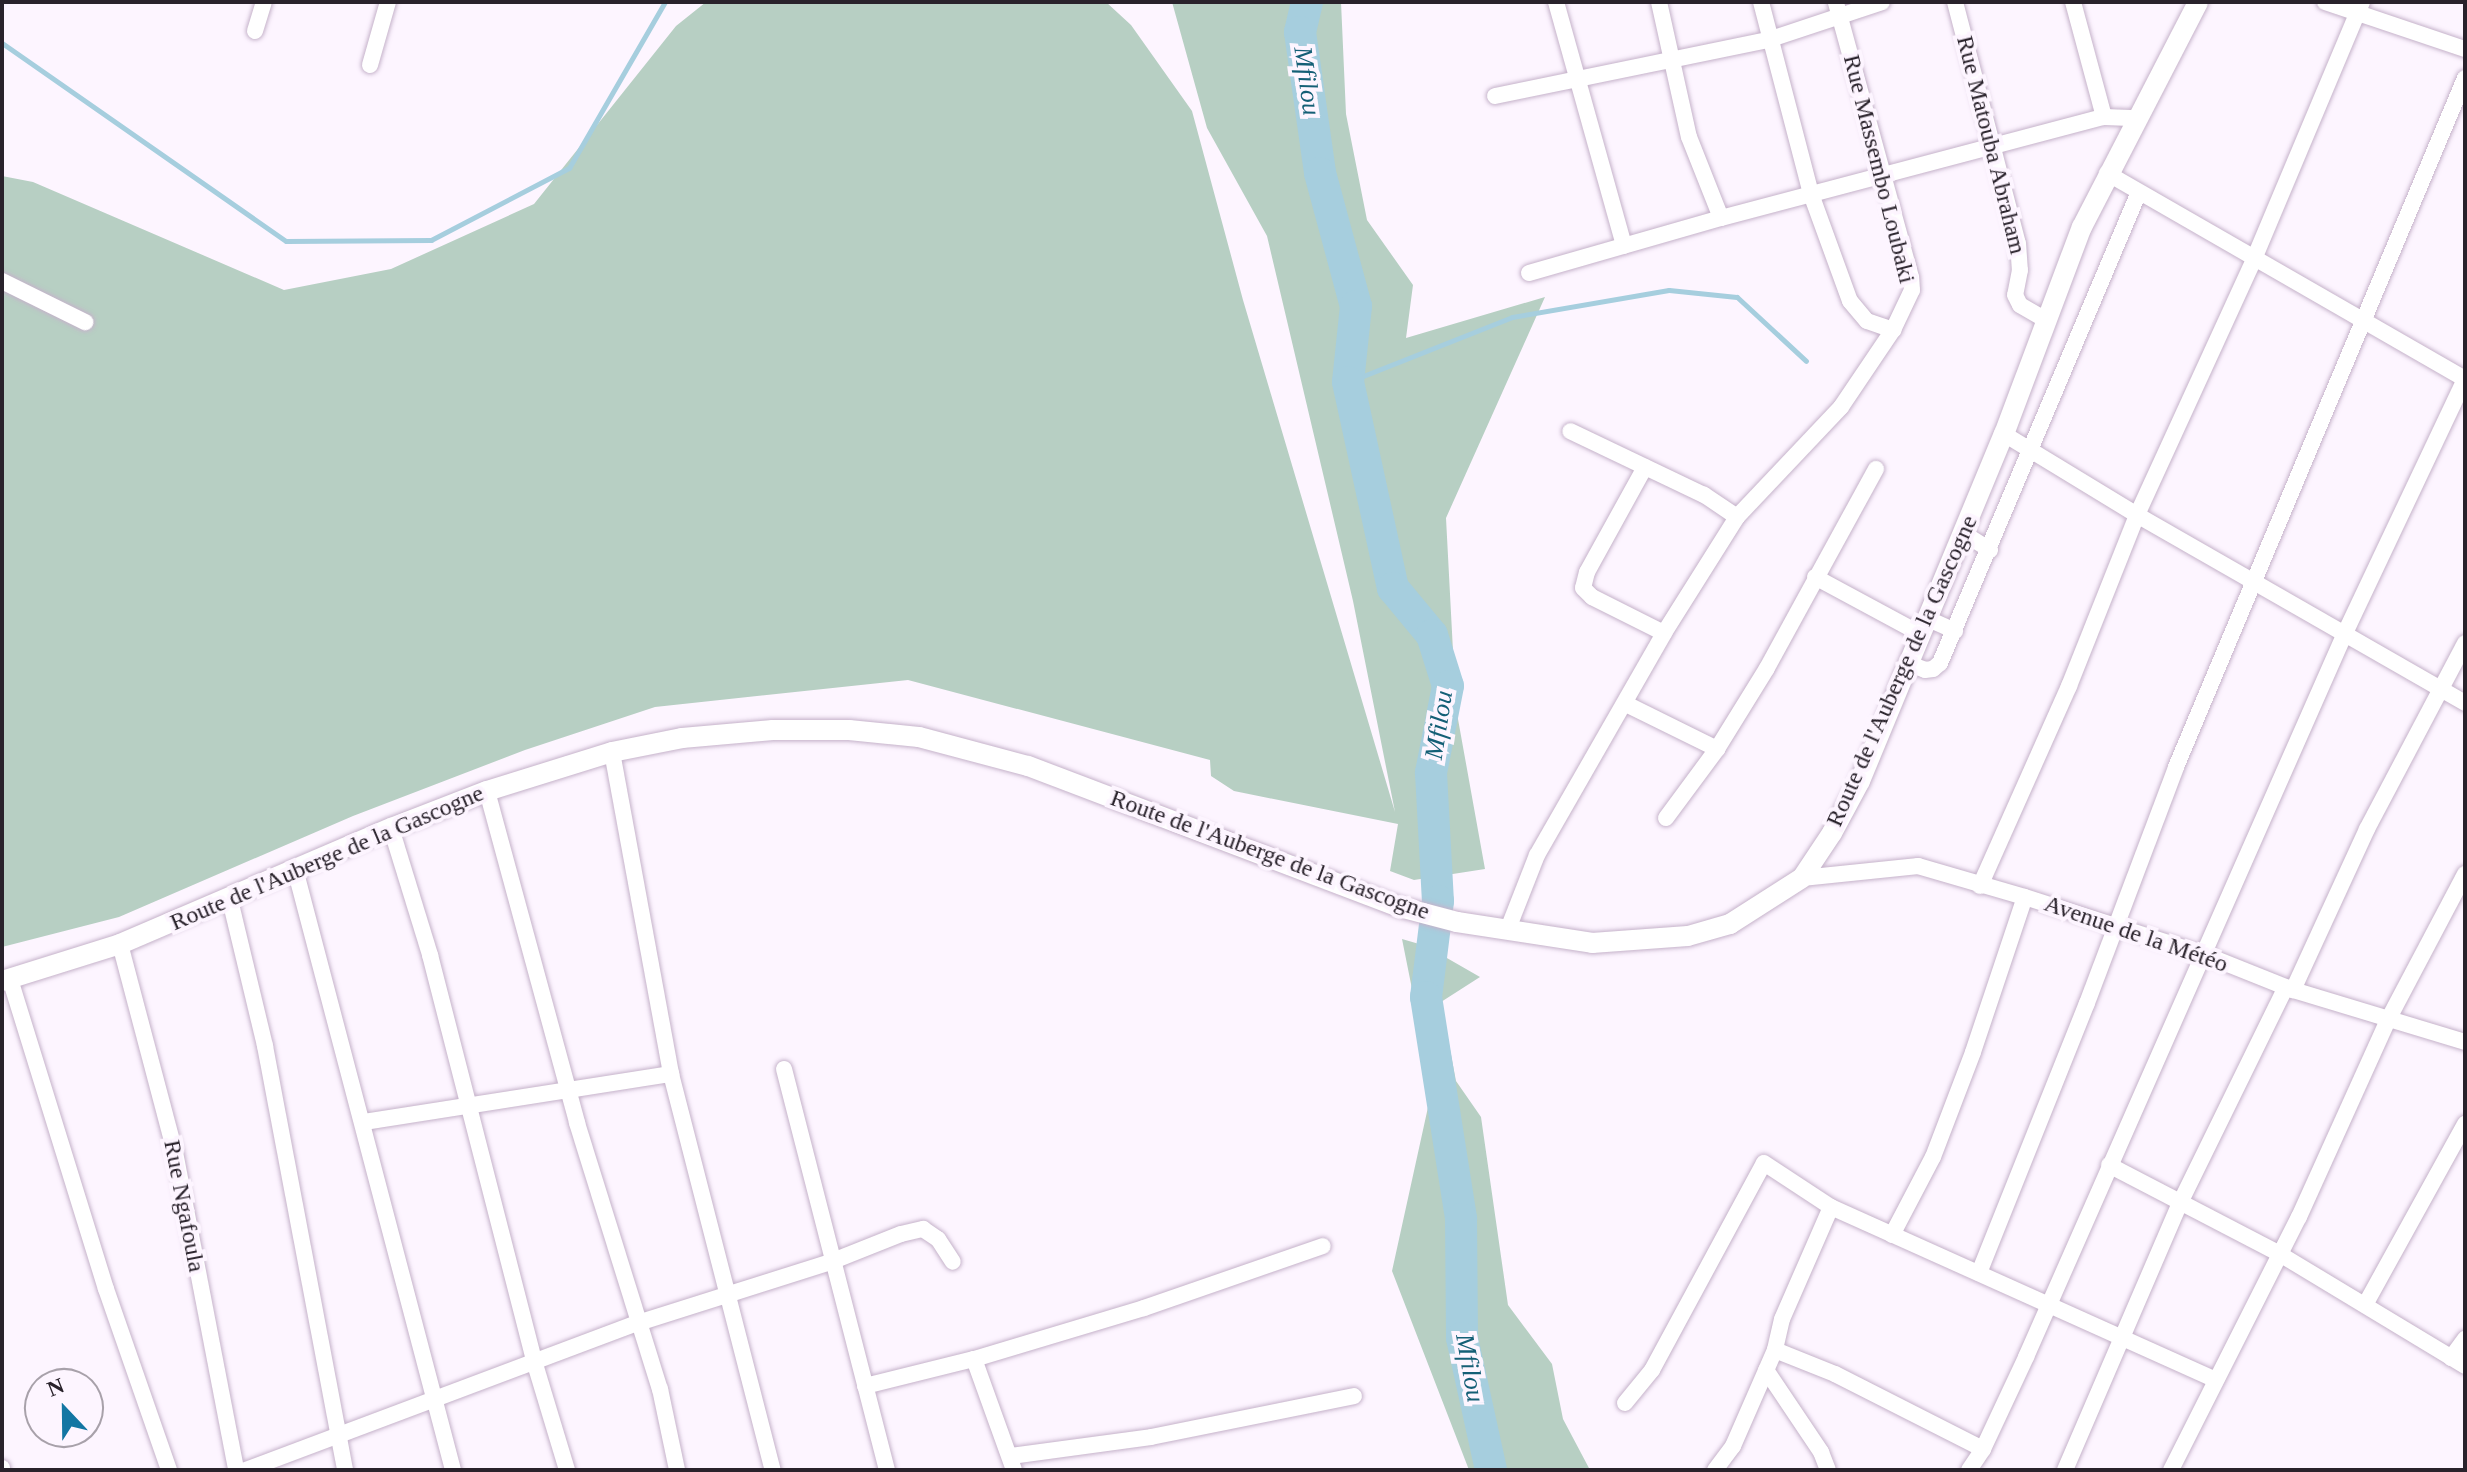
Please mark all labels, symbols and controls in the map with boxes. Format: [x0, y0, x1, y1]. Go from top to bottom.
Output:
street label: Rue Matouba Abraham [1950, 32, 2032, 258]
water label: Mfilou [1287, 45, 1327, 117]
street label: Rue Massembo Loubaki [1837, 52, 1921, 286]
street label: Route de l'Auberge de la Gascogne [1820, 511, 1984, 831]
water label: Mfilou [1418, 688, 1460, 762]
street label: Route de l'Auberge de la Gascogne [166, 779, 488, 937]
street label: Route de l'Auberge de la Gascogne [1106, 784, 1434, 926]
street label: Avenue de la Météo [2040, 889, 2232, 979]
street label: Rue Ngafoula [157, 1138, 211, 1274]
water label: Mfilou [1449, 1331, 1491, 1405]
north arrow [24, 1368, 104, 1448]
text: N [44, 1373, 68, 1402]

